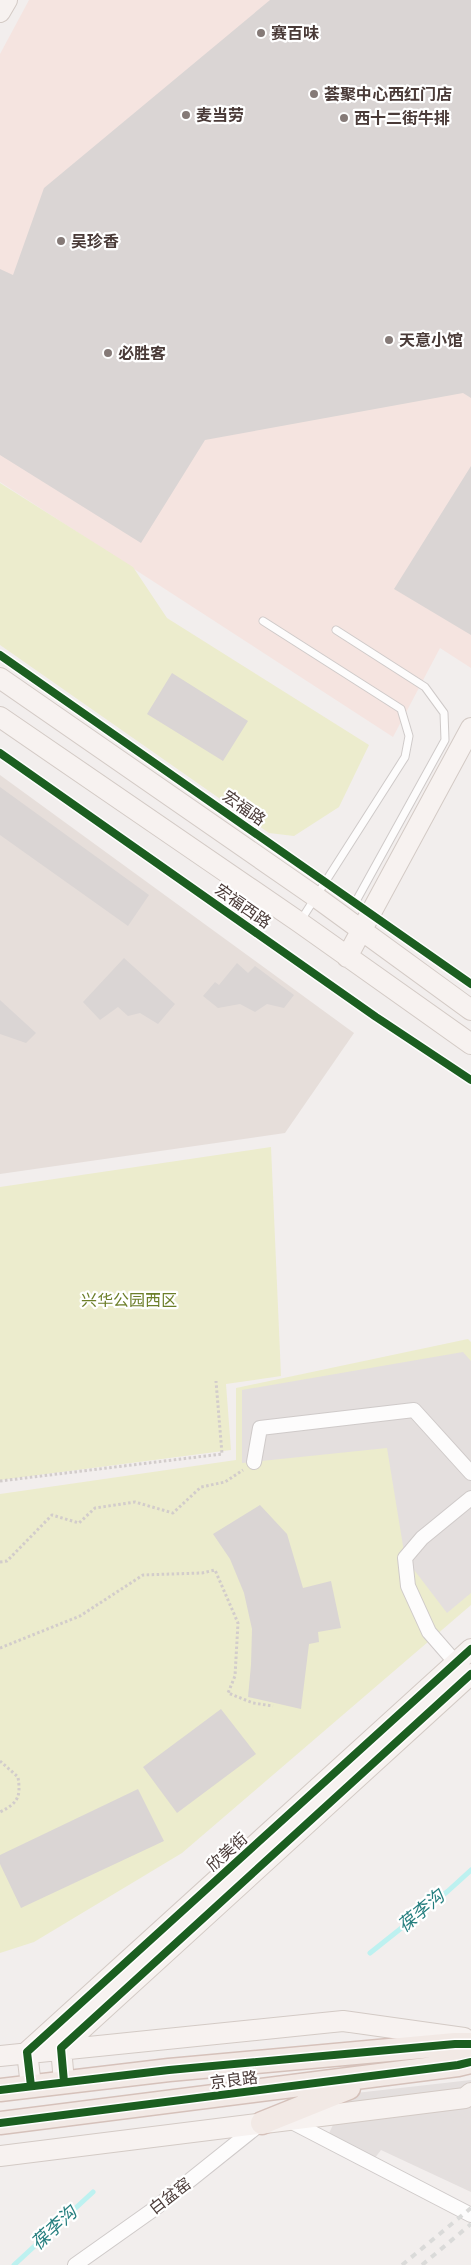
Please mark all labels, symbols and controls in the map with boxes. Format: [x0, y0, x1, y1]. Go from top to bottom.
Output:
place label: 赛百味 [271, 24, 319, 43]
marker: 赛百味 [255, 27, 267, 39]
place label: 荟聚中心西红门店 [324, 85, 452, 104]
marker: 荟聚中心西红门店 [308, 88, 320, 100]
place label: 麦当劳 [196, 106, 244, 125]
marker: 麦当劳 [180, 109, 192, 121]
place label: 西十二街牛排 [354, 109, 450, 128]
marker: 西十二街牛排 [338, 112, 350, 124]
place label: 吴珍香 [71, 232, 119, 251]
marker: 吴珍香 [55, 235, 67, 247]
place label: 天意小馆 [399, 331, 463, 350]
marker: 天意小馆 [383, 334, 395, 346]
place label: 必胜客 [118, 344, 166, 363]
marker: 必胜客 [102, 347, 114, 359]
street label: 宏福路 [219, 786, 269, 830]
street label: 宏福西路 [211, 880, 275, 932]
park label: 兴华公园西区 [81, 1291, 177, 1310]
street label: 欣美街 [203, 1829, 251, 1875]
water label: 葆李沟 [393, 1884, 450, 1937]
street label: 京良路 [209, 2068, 259, 2092]
street label: 白盆窑 [145, 2174, 195, 2218]
water label: 葆李沟 [27, 2200, 83, 2254]

